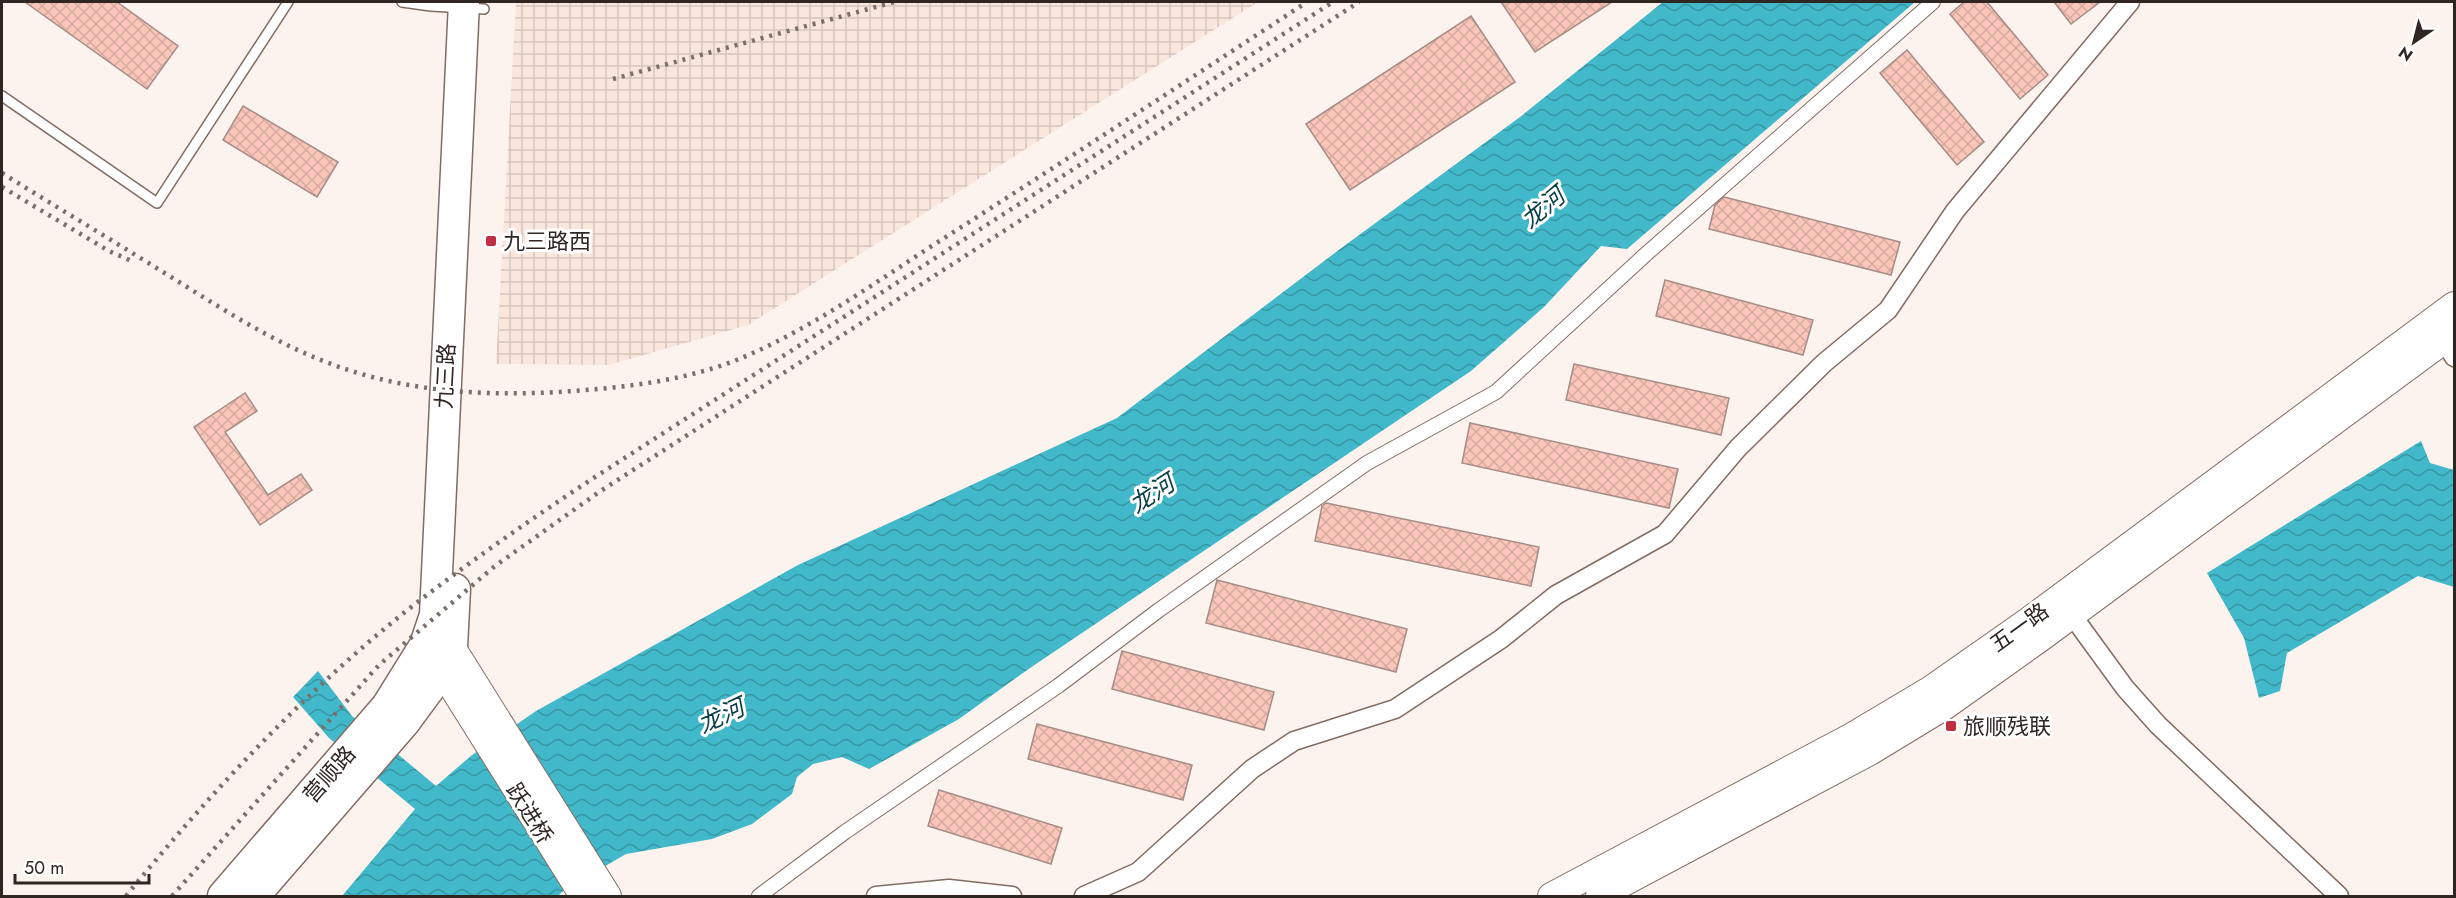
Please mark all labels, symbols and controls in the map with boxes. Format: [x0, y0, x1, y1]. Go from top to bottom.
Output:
north arrow [2384, 12, 2444, 72]
text: N [2394, 41, 2417, 67]
water label: 龙河 [1513, 176, 1575, 236]
place label: 九三路西 [503, 225, 591, 257]
marker: 九三路西 [484, 234, 498, 248]
street label: 九三路 [427, 342, 463, 410]
water label: 龙河 [1122, 464, 1185, 521]
street label: 五一路 [1983, 595, 2055, 659]
water label: 龙河 [692, 688, 754, 742]
place label: 旅顺残联 [1963, 710, 2051, 742]
marker: 旅顺残联 [1944, 719, 1958, 733]
street label: 营顺路 [295, 739, 363, 809]
street label: 跃进桥 [499, 777, 561, 849]
scale bar [15, 847, 148, 885]
text: 50 m [24, 855, 64, 881]

